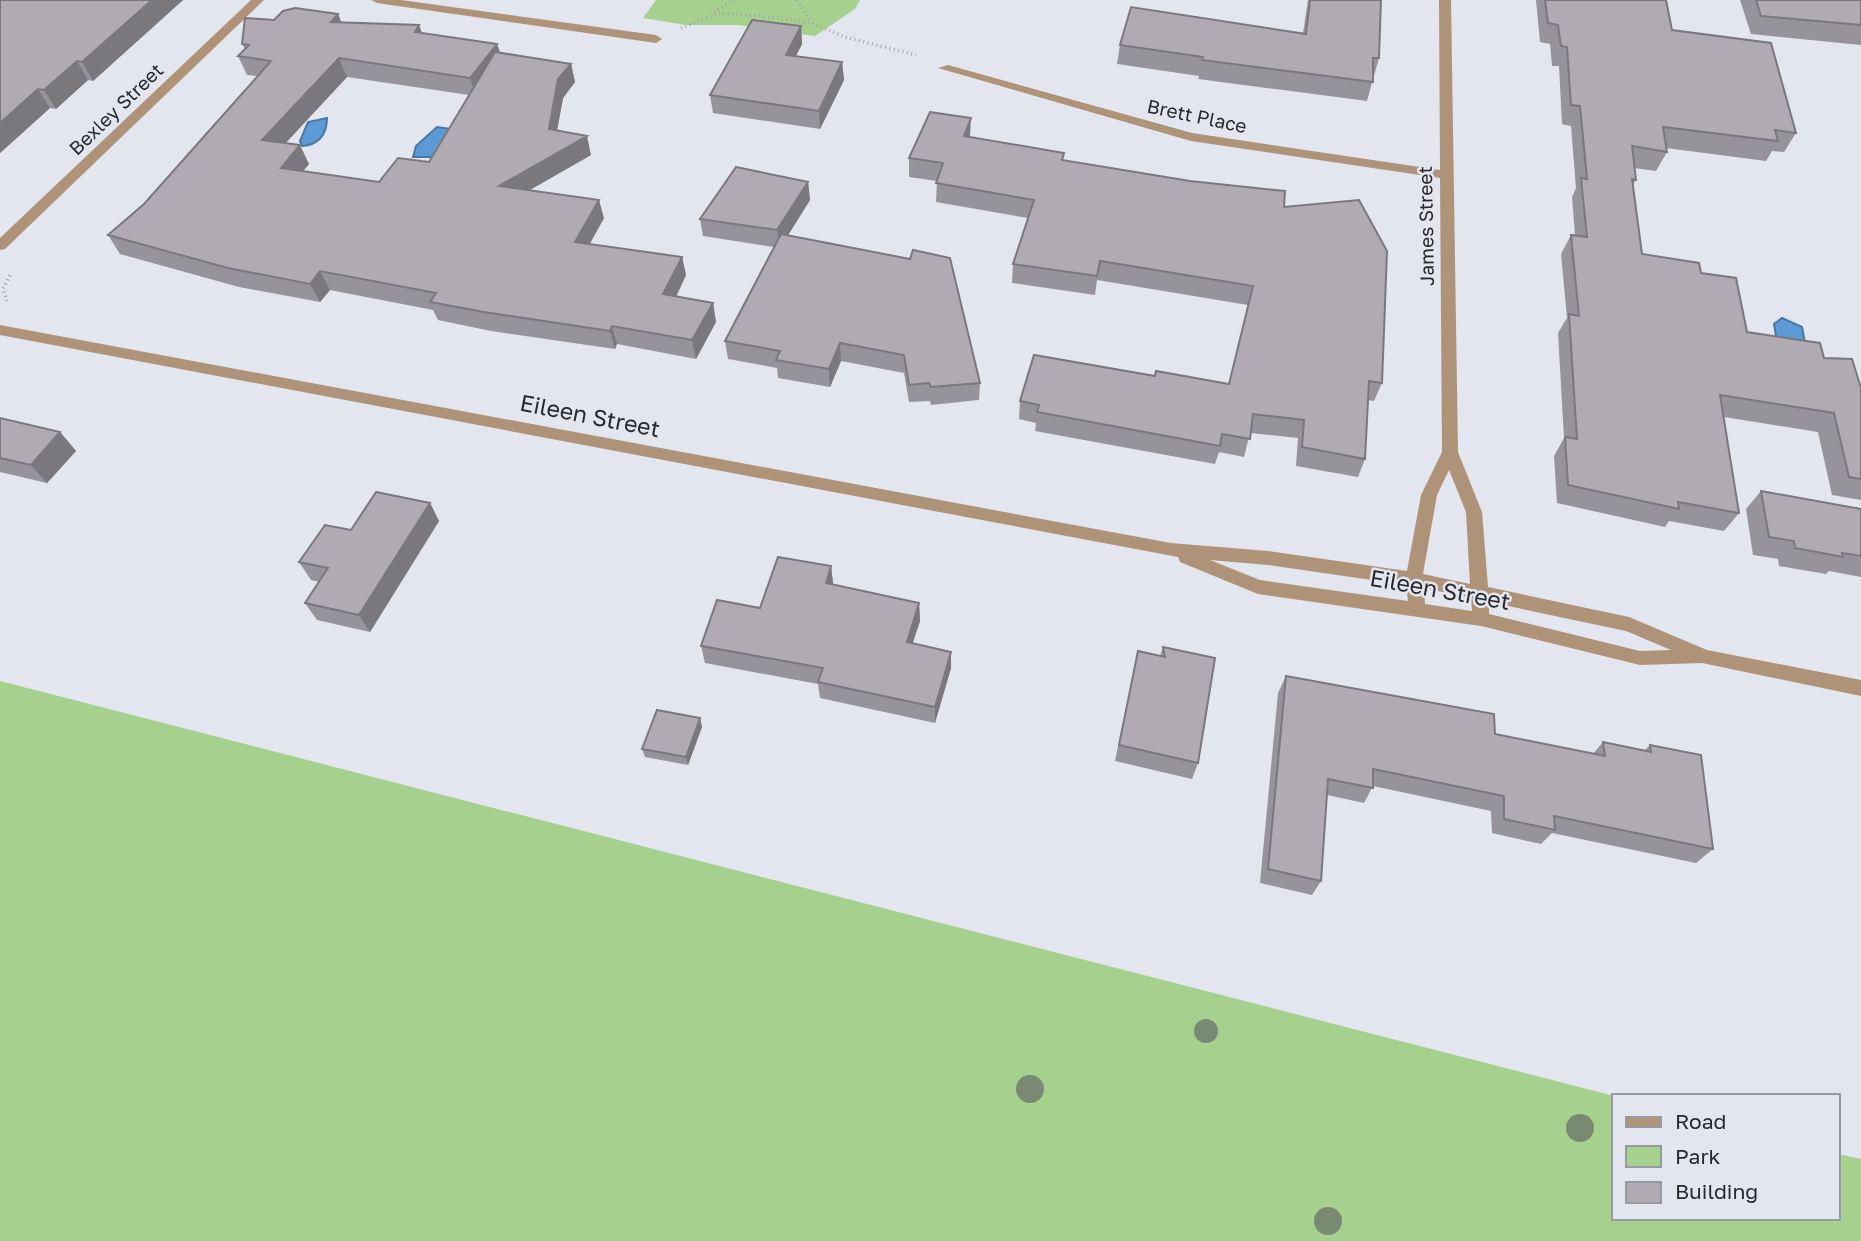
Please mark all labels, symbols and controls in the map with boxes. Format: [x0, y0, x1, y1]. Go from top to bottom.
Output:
street label: Bexley Street [64, 58, 168, 159]
street label: Brett Place [1145, 94, 1249, 137]
street label: James Street [1413, 166, 1438, 286]
street label: Eileen Street [518, 388, 663, 442]
street label: Eileen Street [1368, 563, 1513, 615]
legend [1612, 1094, 1840, 1220]
text: Road [1675, 1108, 1726, 1134]
text: Park [1675, 1143, 1721, 1169]
text: Building [1675, 1178, 1758, 1204]

